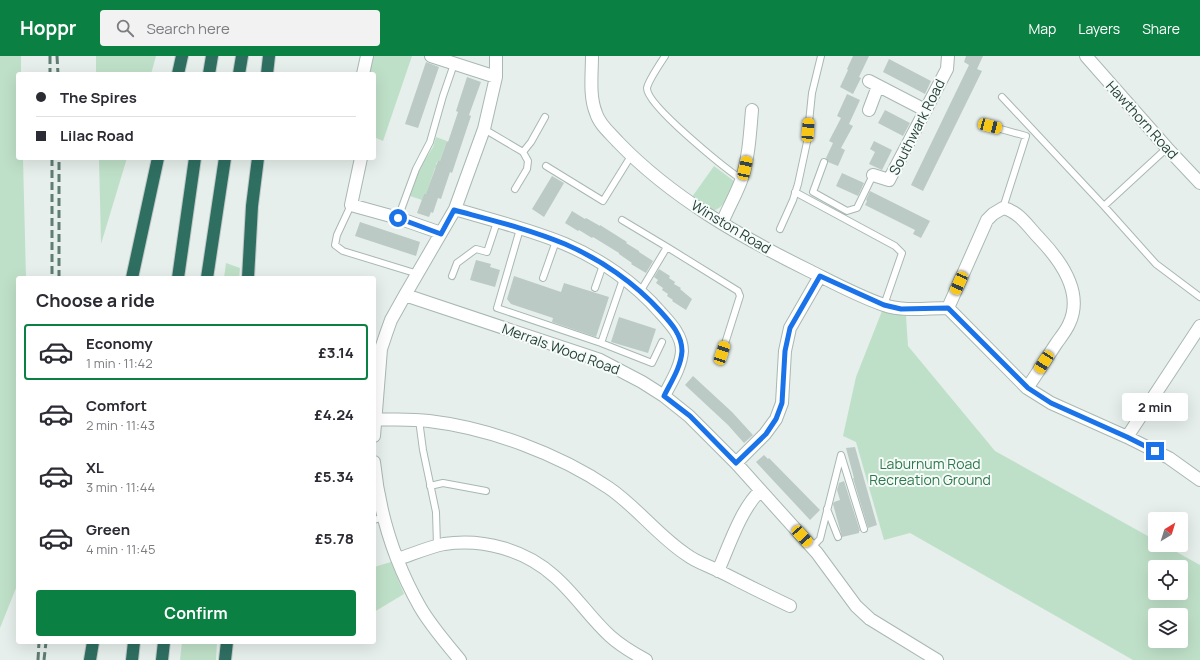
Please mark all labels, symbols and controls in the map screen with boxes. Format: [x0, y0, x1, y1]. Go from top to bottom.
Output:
search box [100, 10, 380, 46]
text: Hoppr [20, 15, 76, 41]
icon: search [114, 17, 136, 39]
text: Search here [146, 18, 230, 39]
text: Map [1028, 19, 1056, 38]
text: Layers [1078, 19, 1120, 38]
text: Share [1142, 19, 1180, 38]
street label: Southwark Road [884, 76, 949, 178]
street label: Hawthorn Road [1102, 76, 1183, 163]
text: The Spires [60, 87, 137, 108]
car [977, 117, 1003, 135]
car [801, 118, 815, 142]
text: Lilac Road [60, 125, 134, 146]
car [737, 155, 753, 181]
street label: Winston Road [688, 195, 775, 258]
route start [389, 209, 407, 227]
car [949, 270, 969, 296]
text: Choose a ride [36, 288, 155, 312]
street label: Merrals Wood Road [500, 318, 623, 379]
text: Economy [86, 333, 153, 354]
icon: car [38, 334, 74, 370]
car [713, 340, 731, 366]
text: £3.14 [318, 342, 354, 363]
car [1032, 349, 1056, 375]
text: 1 min · 11:42 [86, 354, 153, 372]
callout: 2 min [1122, 393, 1188, 421]
text: Comfort [86, 395, 147, 416]
icon: car [38, 396, 74, 432]
text: 2 min [1138, 398, 1172, 416]
text: £4.24 [314, 404, 354, 425]
text: 2 min · 11:43 [86, 416, 155, 434]
route end [1146, 442, 1164, 460]
park label: Laburnum Road Recreation Ground [869, 454, 991, 489]
text: XL [86, 457, 104, 478]
icon: car [38, 458, 74, 494]
text: £5.34 [314, 466, 354, 487]
text: 3 min · 11:44 [86, 478, 155, 496]
north arrow [1148, 512, 1188, 552]
map controls [1148, 512, 1188, 648]
text: Green [86, 519, 130, 540]
icon: car [38, 520, 74, 556]
car [790, 523, 814, 549]
text: £5.78 [315, 528, 354, 549]
text: 4 min · 11:45 [86, 540, 155, 558]
button: locate [1148, 560, 1188, 600]
button: Confirm [36, 590, 356, 636]
button: layers [1148, 608, 1188, 648]

